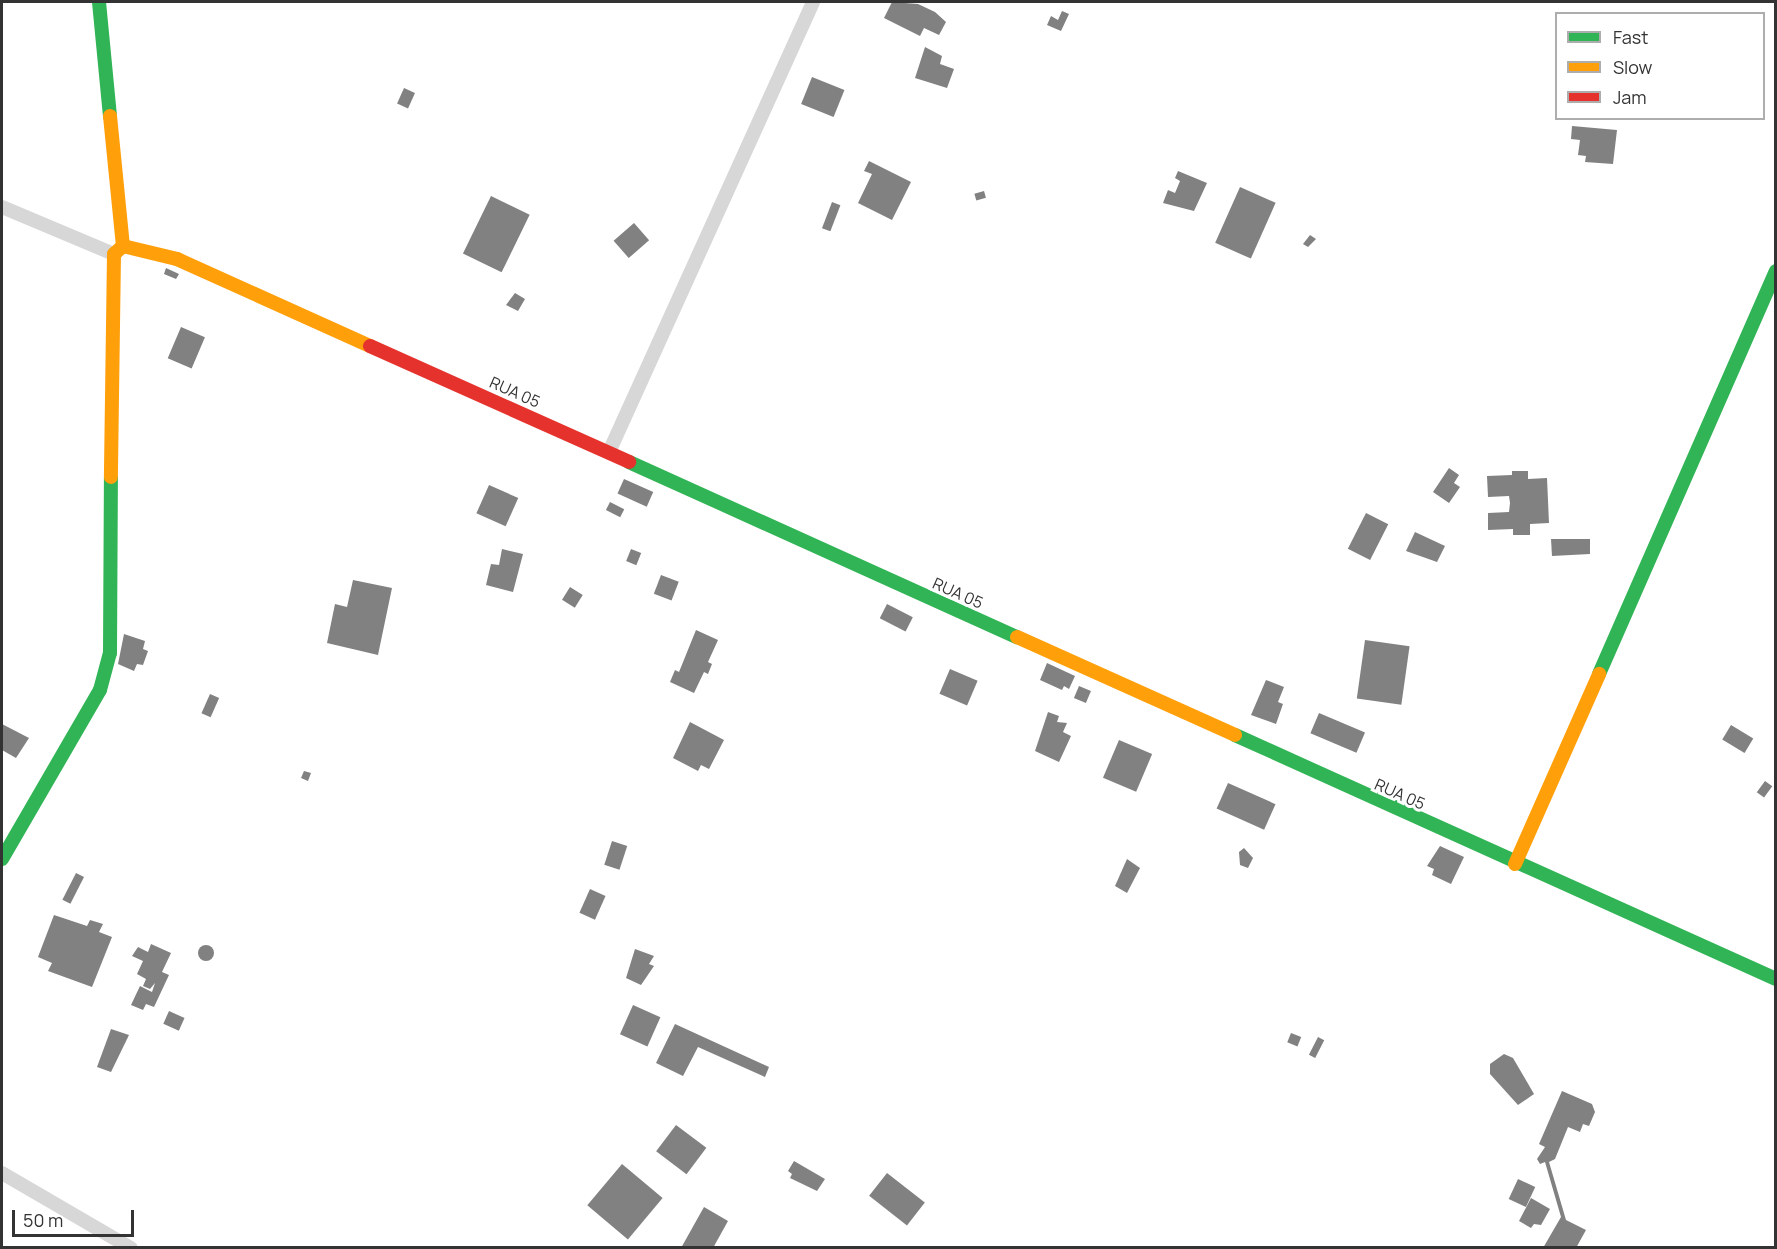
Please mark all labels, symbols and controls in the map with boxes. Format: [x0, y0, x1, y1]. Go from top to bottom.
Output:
legend [1555, 12, 1765, 120]
text: Fast [1613, 25, 1648, 49]
text: Slow [1613, 55, 1652, 79]
text: Jam [1613, 85, 1647, 109]
street label: RUA 05 [487, 372, 543, 412]
street label: RUA 05 [930, 573, 986, 613]
street label: RUA 05 [1372, 774, 1428, 814]
scale bar [15, 1198, 136, 1236]
text: 50 m [23, 1208, 63, 1232]

